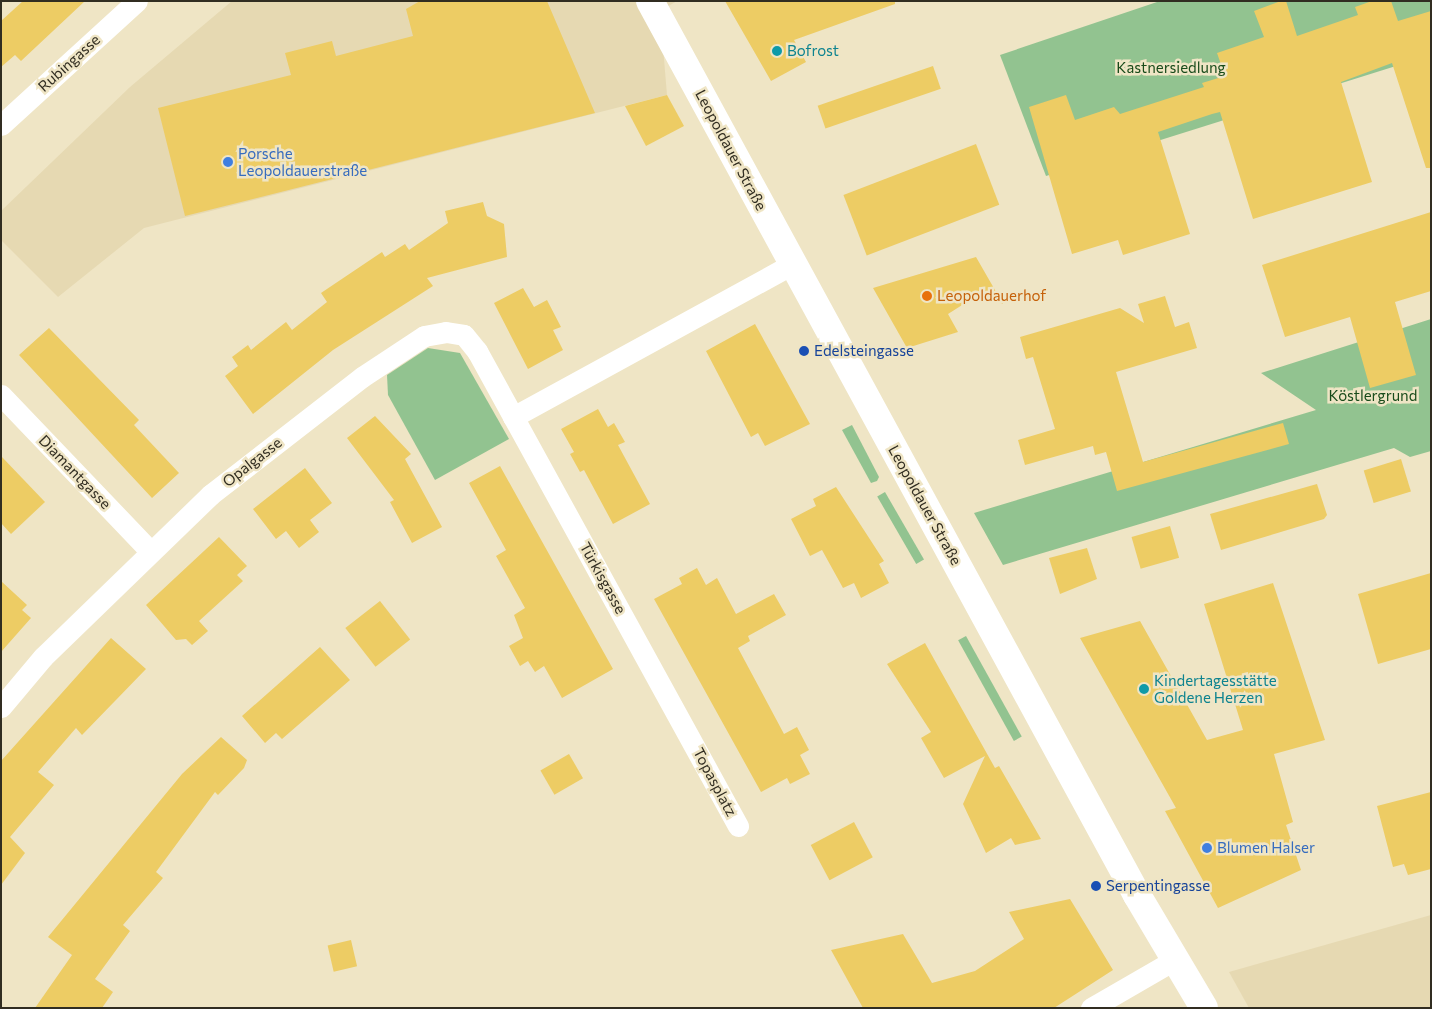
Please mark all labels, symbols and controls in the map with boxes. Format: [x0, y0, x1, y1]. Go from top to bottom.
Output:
street label: Rubingasse [34, 31, 104, 95]
place label: Bofrost [787, 42, 839, 60]
marker: Bofrost [771, 45, 783, 57]
park label: Kastnersiedlung [1116, 59, 1226, 77]
street label: Leopoldauer Straße [692, 87, 770, 213]
place label: Porsche Leopoldauerstraße [238, 144, 367, 179]
marker: Porsche Leopoldauerstraße [222, 156, 234, 168]
place label: Leopoldauerhof [937, 287, 1046, 305]
marker: Leopoldauerhof [921, 290, 933, 302]
place label: Edelsteingasse [814, 342, 914, 360]
marker: Edelsteingasse [798, 345, 810, 357]
park label: Köstlergrund [1329, 387, 1417, 405]
street label: Diamantgasse [35, 431, 115, 513]
street label: Opalgasse [219, 433, 285, 491]
street label: Leopoldauer Straße [885, 442, 965, 568]
street label: Türkisgasse [576, 539, 630, 617]
place label: Kindertagesstätte Goldene Herzen [1154, 671, 1277, 706]
marker: Kindertagesstätte Goldene Herzen [1138, 683, 1150, 695]
street label: Topasplatz [689, 745, 741, 819]
place label: Blumen Halser [1217, 839, 1315, 857]
marker: Blumen Halser [1201, 842, 1213, 854]
place label: Serpentingasse [1106, 877, 1210, 895]
marker: Serpentingasse [1090, 880, 1102, 892]

